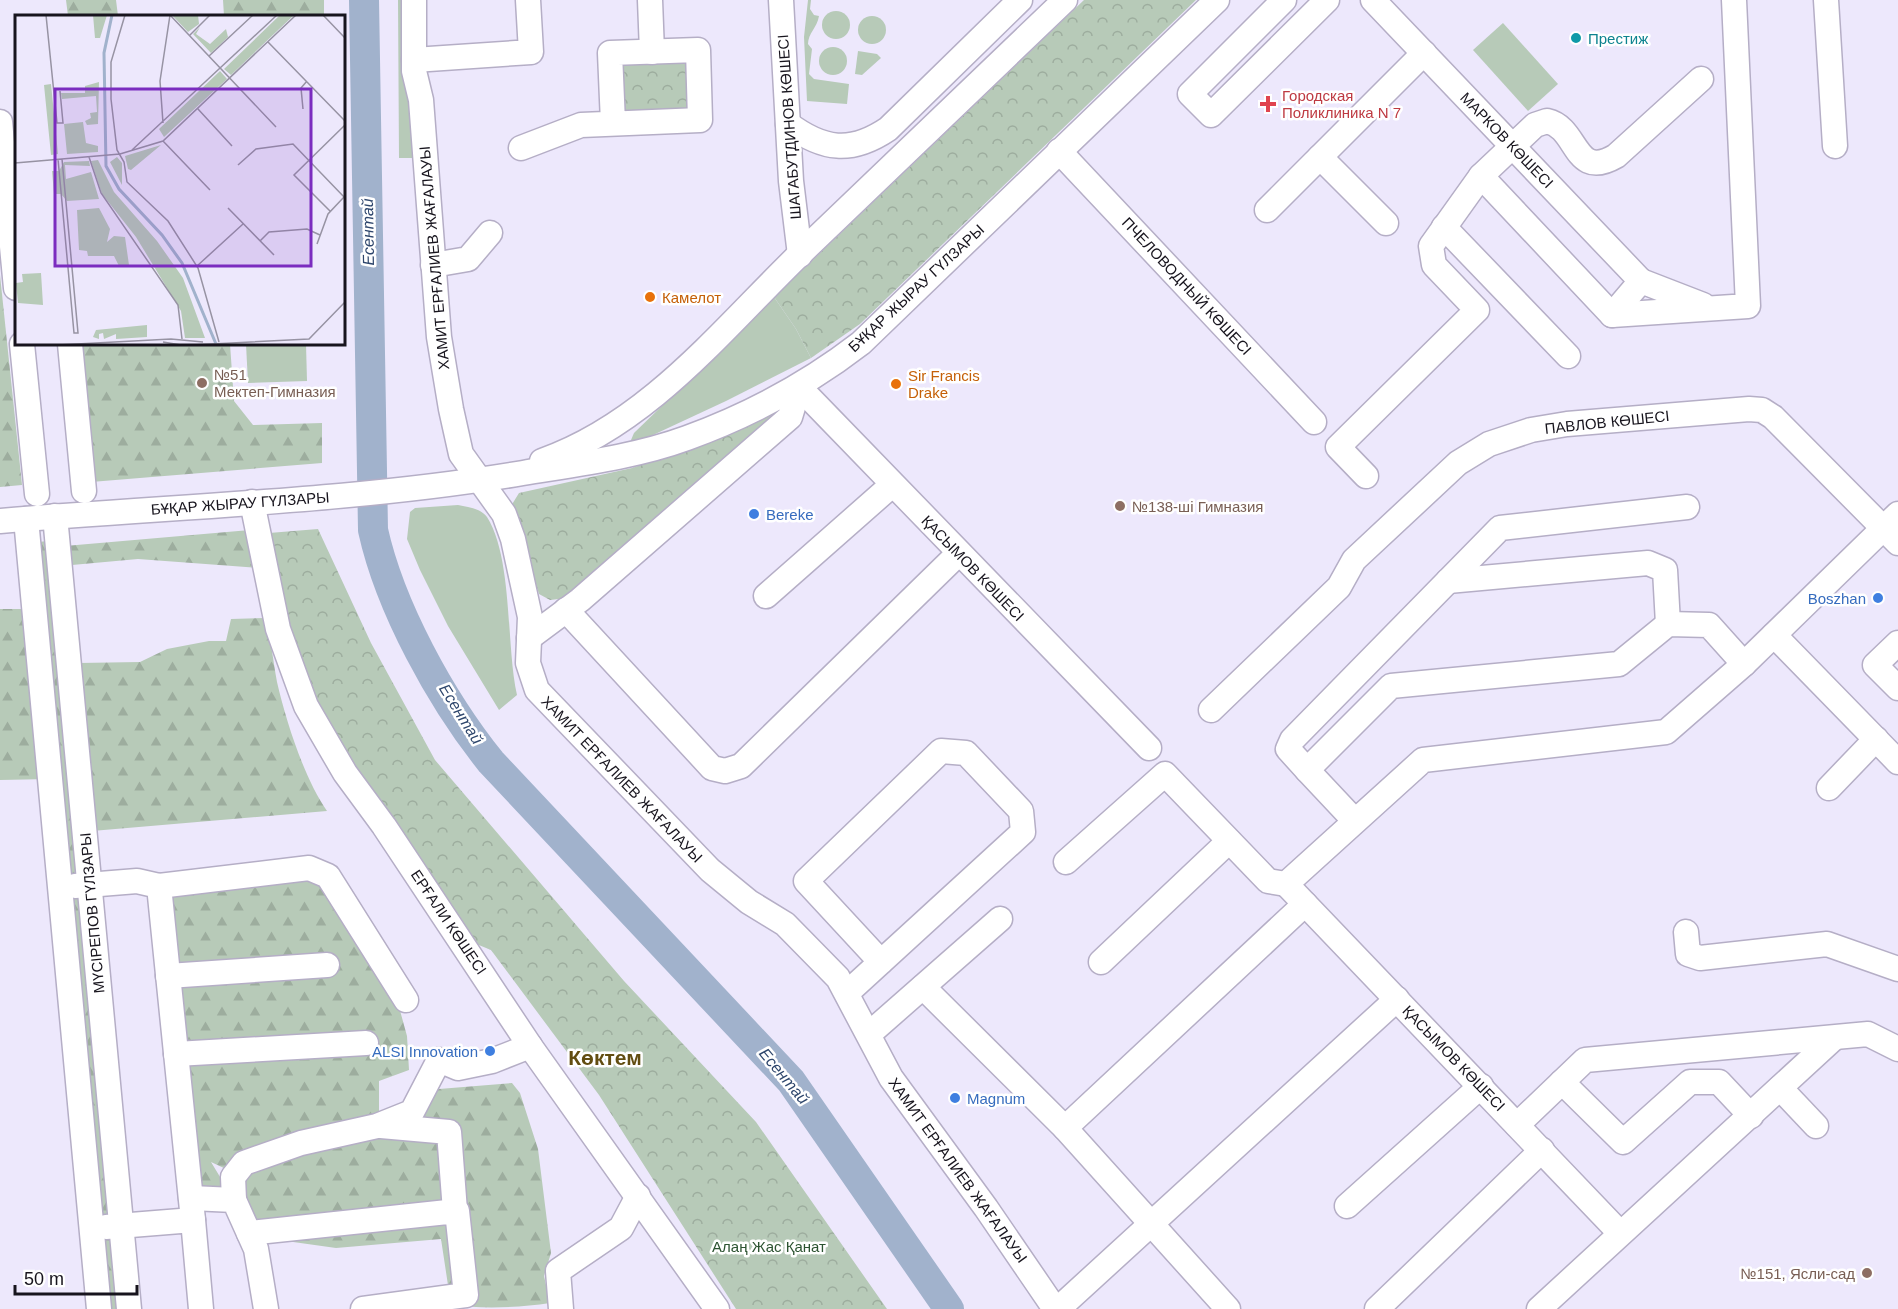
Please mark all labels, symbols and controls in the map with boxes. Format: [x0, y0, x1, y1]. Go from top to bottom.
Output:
inset map [15, 15, 345, 345]
place label: Престиж [1588, 30, 1648, 47]
marker: Престиж [1569, 31, 1583, 45]
street label: ШАГАБУТДИНОВ КӨШЕСІ [774, 34, 804, 220]
place label: Городская Поликлиника N 7 [1282, 87, 1401, 121]
street label: МАРКОВ КӨШЕСІ [1457, 89, 1557, 191]
marker: Городская Поликлиника N 7 [1259, 95, 1277, 113]
street label: ХАМИТ ЕРҒАЛИЕВ ЖАҒАЛАУЫ [416, 146, 452, 370]
water label: Есентай [359, 198, 377, 266]
street label: ПЧЕЛОВОДНЫЙ КӨШЕСІ [1119, 214, 1255, 358]
street label: БҰҚАР ЖЫРАУ ГҮЛЗАРЫ [845, 221, 987, 355]
place label: Камелот [662, 289, 721, 306]
marker: Камелот [643, 290, 657, 304]
place label: №51 Мектеп-Гимназия [214, 366, 336, 400]
place label: Sir Francis Drake [908, 367, 980, 401]
marker: №51 Мектеп-Гимназия [195, 376, 209, 390]
marker: Sir Francis Drake [889, 377, 903, 391]
street label: ПАВЛОВ КӨШЕСІ [1544, 407, 1670, 437]
street label: БҰҚАР ЖЫРАУ ГҮЛЗАРЫ [150, 488, 330, 518]
place label: №138-ші Гимназия [1132, 498, 1263, 515]
marker: №138-ші Гимназия [1113, 499, 1127, 513]
place label: Bereke [766, 506, 814, 523]
marker: Bereke [747, 507, 761, 521]
street label: ҚАСЫМОВ КӨШЕСІ [918, 512, 1028, 624]
place label: Boszhan [1808, 590, 1866, 607]
marker: Boszhan [1871, 591, 1885, 605]
water label: Есентай [436, 681, 486, 747]
street label: ХАМИТ ЕРҒАЛИЕВ ЖАҒАЛАУЫ [538, 692, 706, 866]
street label: МҮСІРЕПОВ ГҮЛЗАРЫ [77, 832, 107, 994]
street label: ЕРҒАЛИ КӨШЕСІ [408, 867, 490, 977]
street label: ҚАСЫМОВ КӨШЕСІ [1399, 1002, 1509, 1114]
place label: ALSI Innovation [372, 1043, 478, 1060]
marker: ALSI Innovation [483, 1044, 497, 1058]
water label: Есентай [756, 1045, 812, 1107]
district label: Көктем [568, 1046, 642, 1069]
street label: ХАМИТ ЕРҒАЛИЕВ ЖАҒАЛАУЫ [885, 1074, 1031, 1266]
place label: Magnum [967, 1090, 1025, 1107]
marker: Magnum [948, 1091, 962, 1105]
park label: Алаң Жас Қанат [712, 1238, 826, 1255]
scale bar [15, 1258, 136, 1296]
place label: №151, Ясли-сад [1740, 1265, 1855, 1282]
marker: №151, Ясли-сад [1860, 1266, 1874, 1280]
text: 50 m [24, 1269, 64, 1289]

